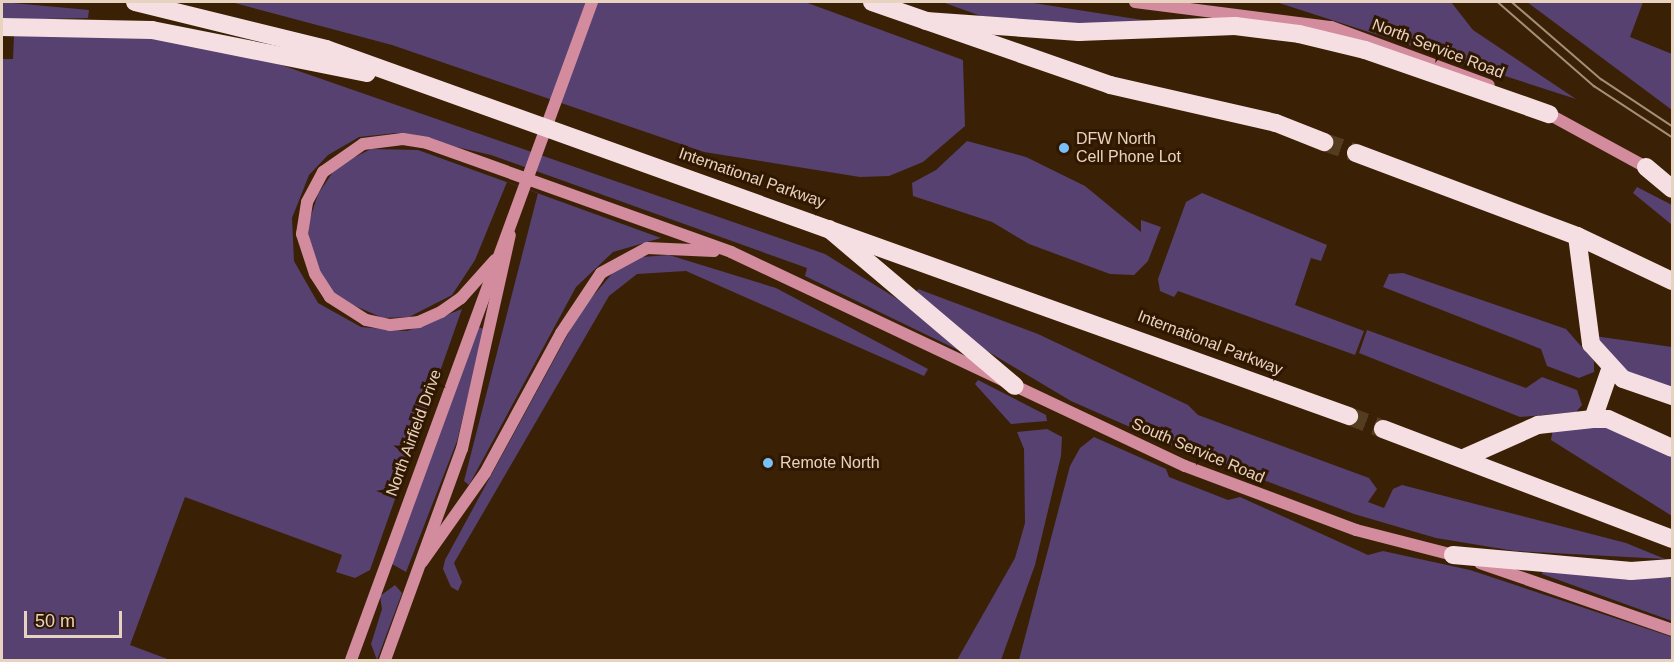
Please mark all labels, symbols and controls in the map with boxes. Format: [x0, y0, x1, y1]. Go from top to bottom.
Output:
street label: North Service Road [1369, 15, 1507, 83]
place label: DFW North Cell Phone Lot [1076, 129, 1181, 167]
marker: DFW North Cell Phone Lot [1057, 141, 1071, 155]
street label: International Parkway [676, 144, 828, 212]
street label: International Parkway [1135, 306, 1285, 380]
street label: North Airfield Drive [382, 367, 446, 499]
street label: South Service Road [1129, 414, 1267, 488]
place label: Remote North [780, 453, 880, 473]
marker: Remote North [761, 456, 775, 470]
scale bar [27, 599, 124, 637]
text: 50 m [35, 611, 75, 631]

